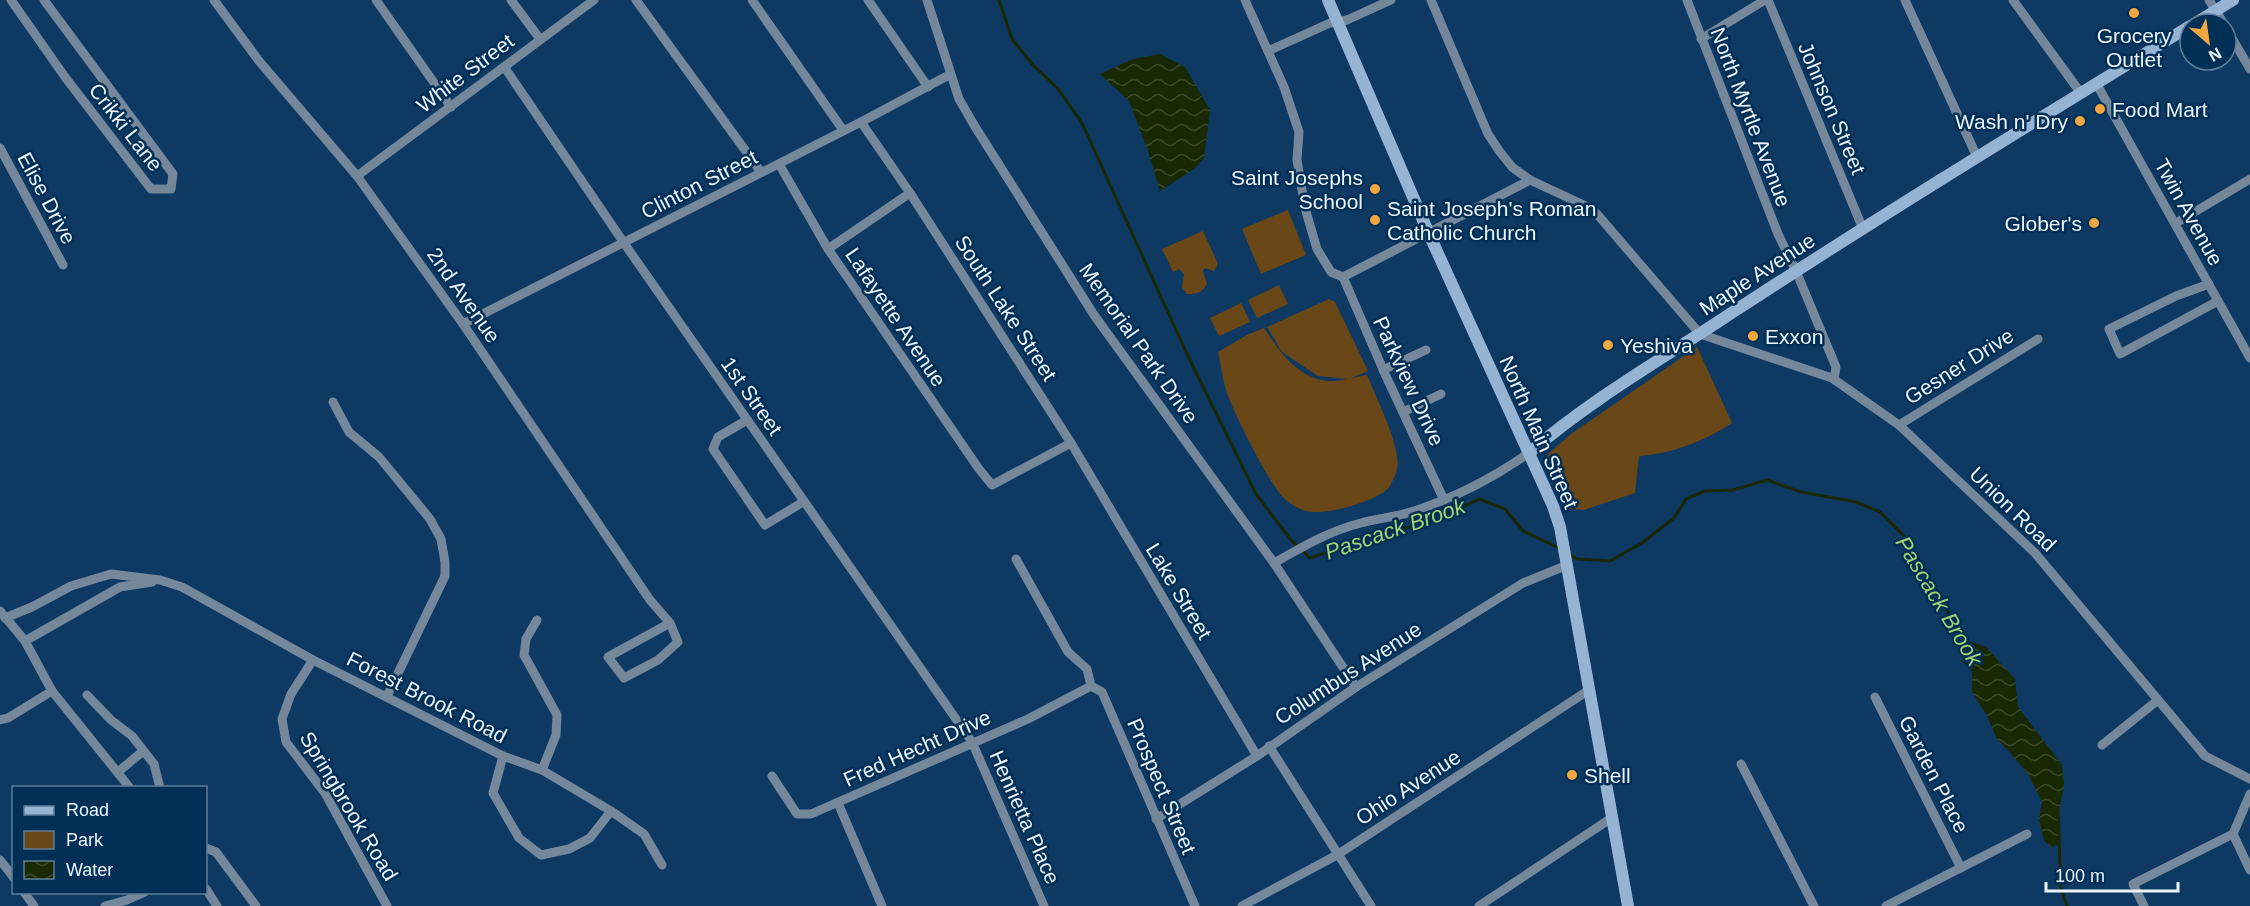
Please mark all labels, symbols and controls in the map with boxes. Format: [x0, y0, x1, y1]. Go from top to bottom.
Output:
marker: Grocery Outlet [2127, 6, 2141, 20]
north arrow [2178, 12, 2238, 72]
street label: North Myrtle Avenue [1706, 24, 1796, 210]
place label: Grocery Outlet [2097, 24, 2172, 71]
street label: White Street [412, 29, 518, 117]
street label: Johnson Street [1794, 38, 1870, 178]
text: N [2206, 44, 2224, 65]
street label: Crikki Lane [85, 79, 167, 175]
place label: Food Mart [2112, 98, 2208, 121]
marker: Food Mart [2093, 102, 2107, 116]
place label: Wash n' Dry [1955, 110, 2068, 133]
marker: Wash n' Dry [2073, 114, 2087, 128]
street label: Clinton Street [637, 145, 761, 223]
street label: Elise Drive [13, 148, 81, 248]
street label: Twin Avenue [2150, 155, 2228, 269]
place label: Saint Josephs School [1231, 166, 1363, 213]
marker: Saint Josephs School [1368, 182, 1382, 196]
place label: Saint Joseph's Roman Catholic Church [1387, 197, 1596, 244]
place label: Glober's [2004, 212, 2082, 235]
marker: Saint Joseph's Roman Catholic Church [1368, 213, 1382, 227]
marker: Glober's [2087, 216, 2101, 230]
street label: Maple Avenue [1695, 228, 1819, 320]
street label: South Lake Street [951, 231, 1062, 385]
street label: 2nd Avenue [423, 243, 505, 347]
street label: Lafayette Avenue [841, 243, 951, 391]
street label: Memorial Park Drive [1075, 259, 1203, 427]
street label: Parkview Drive [1369, 313, 1449, 449]
street label: Gesner Drive [1900, 323, 2018, 409]
place label: Exxon [1765, 325, 1823, 348]
marker: Exxon [1746, 329, 1760, 343]
place label: Yeshiva [1620, 334, 1693, 357]
marker: Yeshiva [1601, 338, 1615, 352]
street label: North Main Street [1495, 352, 1583, 512]
street label: 1st Street [717, 353, 787, 440]
street label: Union Road [1965, 462, 2061, 556]
water label: Pascack Brook [1322, 493, 1469, 565]
water label: Pascack Brook [1890, 532, 1988, 671]
street label: Lake Street [1141, 539, 1217, 643]
street label: Columbus Avenue [1270, 617, 1426, 729]
street label: Forest Brook Road [343, 647, 511, 747]
street label: Fred Hecht Drive [840, 705, 994, 791]
street label: Garden Place [1895, 712, 1973, 836]
street label: Prospect Street [1123, 715, 1201, 857]
street label: Springbrook Road [296, 728, 402, 884]
street label: Ohio Avenue [1351, 745, 1465, 829]
street label: Henrietta Place [985, 747, 1065, 887]
place label: Shell [1584, 764, 1631, 787]
marker: Shell [1565, 768, 1579, 782]
legend [12, 786, 207, 894]
text: Road [66, 800, 109, 820]
text: Park [66, 830, 104, 850]
scale bar [2046, 855, 2178, 893]
text: Water [66, 860, 113, 880]
text: 100 m [2055, 866, 2105, 886]

